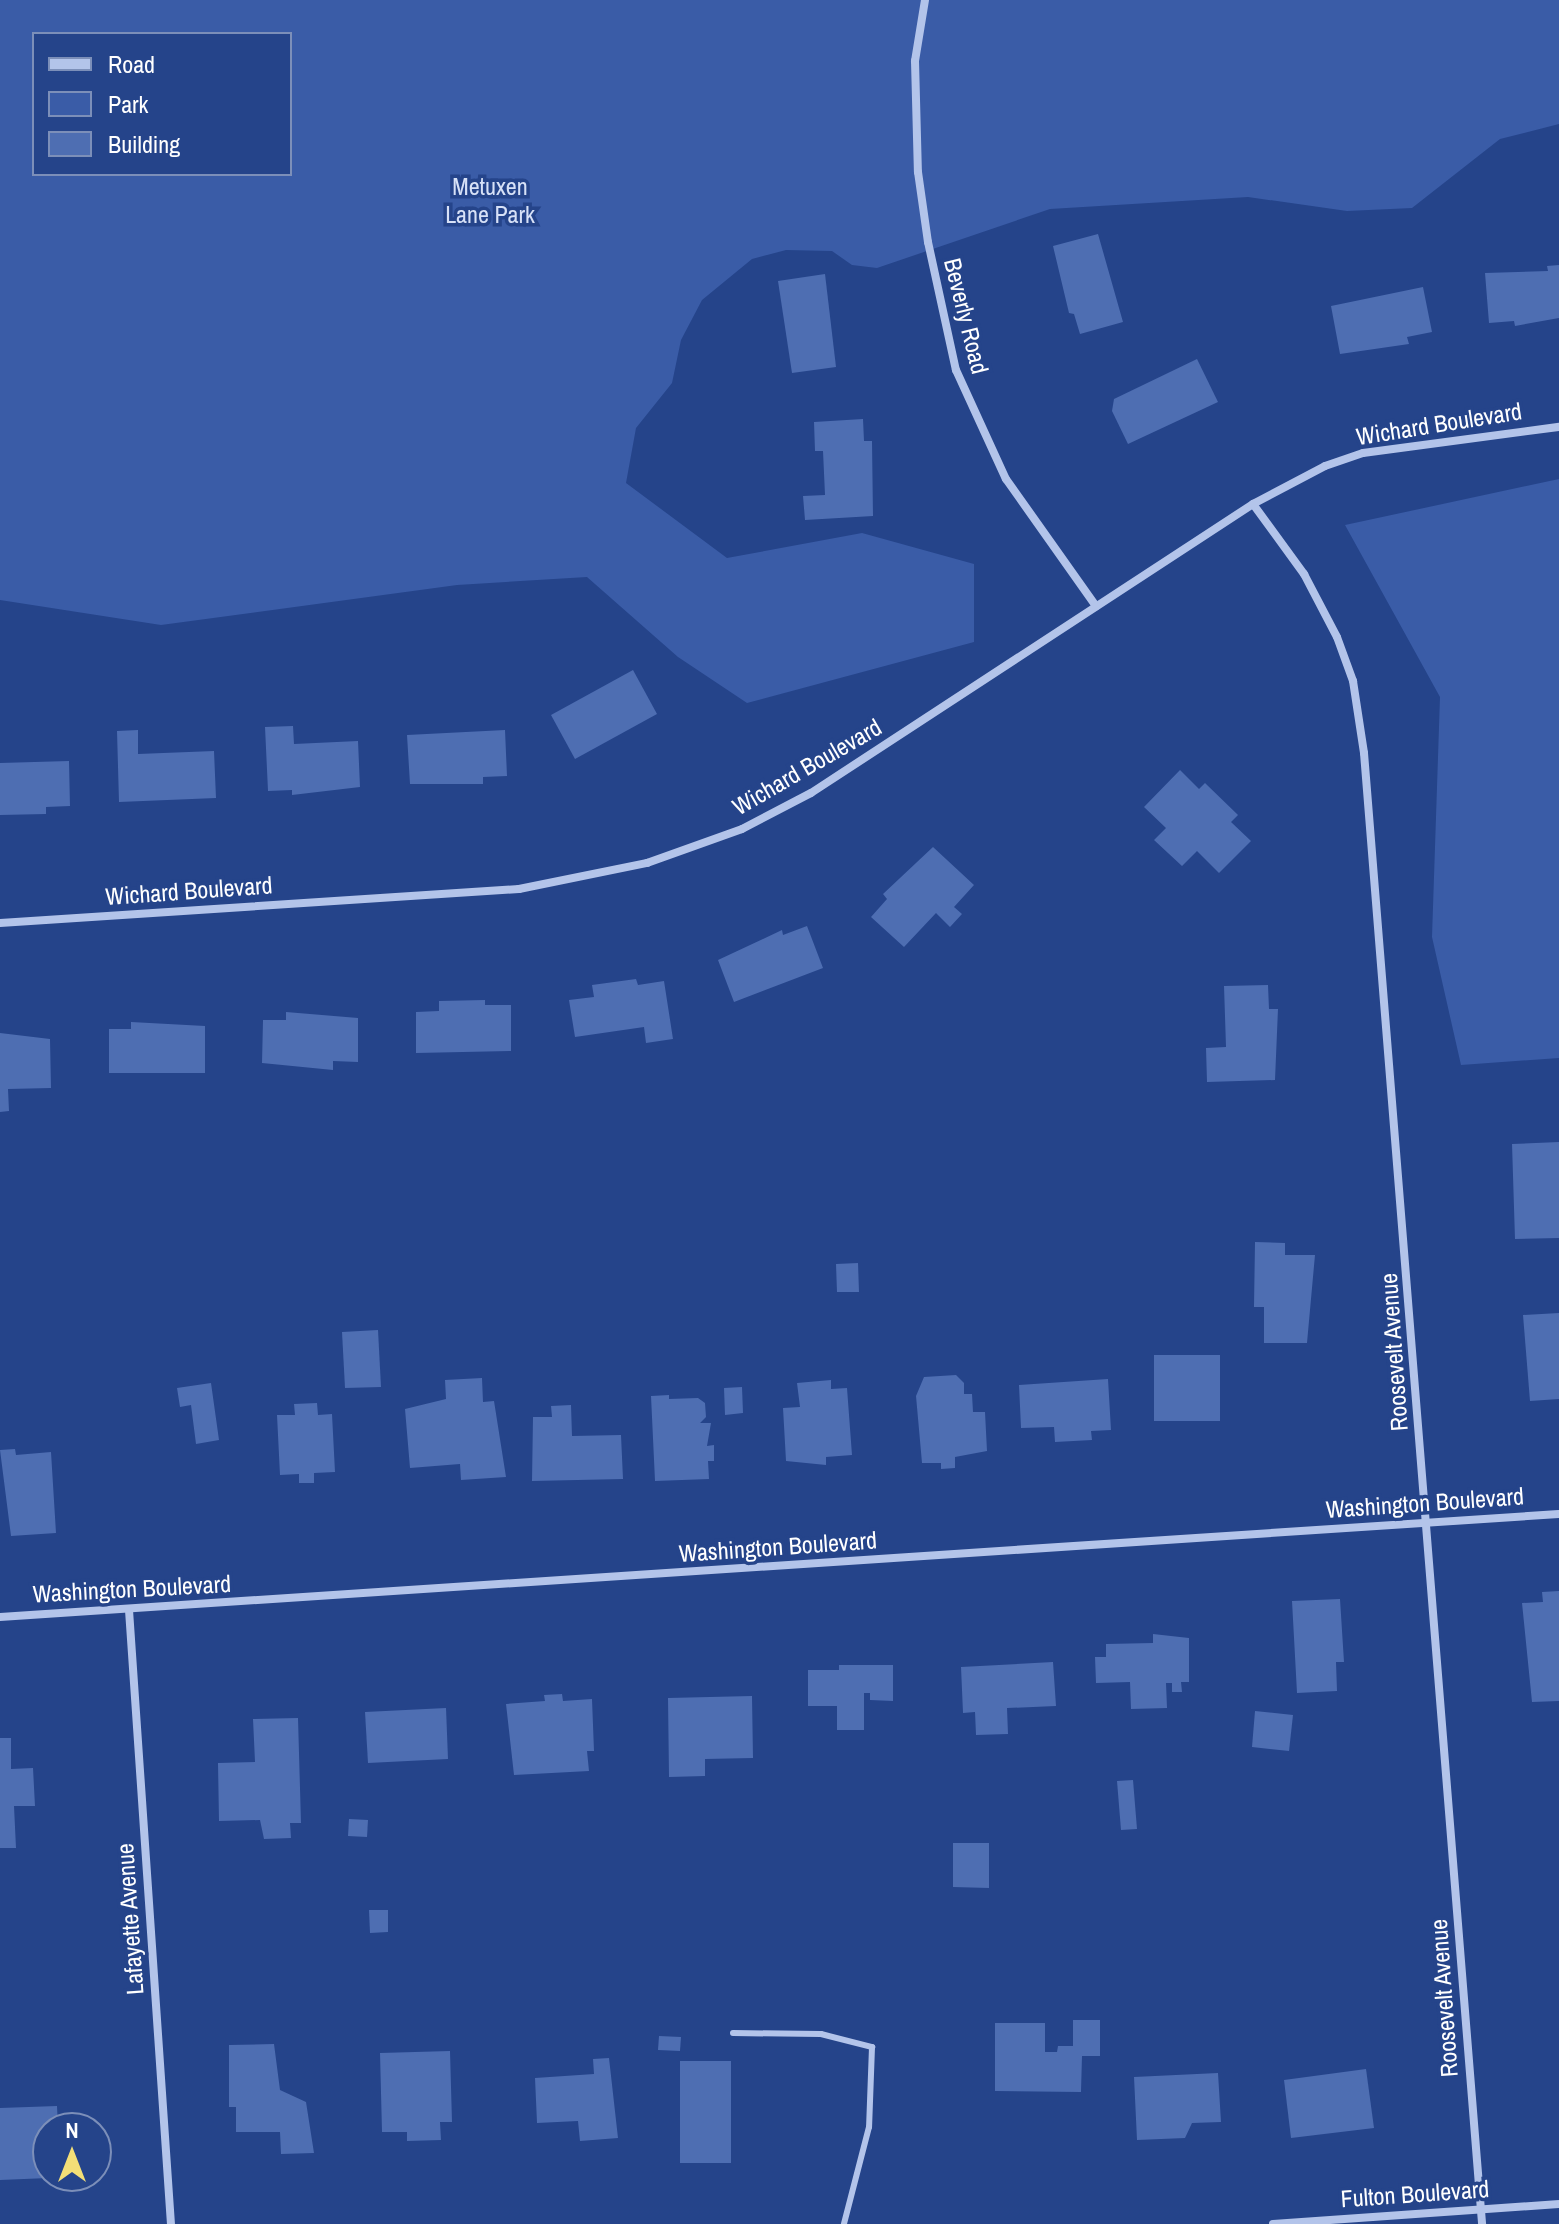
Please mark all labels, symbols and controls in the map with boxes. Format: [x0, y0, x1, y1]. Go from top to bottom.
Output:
legend [32, 32, 292, 176]
text: Road [108, 48, 155, 80]
text: Park [108, 88, 148, 120]
text: Building [108, 128, 180, 160]
park label: Metuxen Lane Park [445, 173, 535, 229]
street label: Beverly Road [938, 255, 994, 377]
street label: Wichard Boulevard [1354, 397, 1524, 451]
street label: Wichard Boulevard [727, 713, 887, 821]
street label: Wichard Boulevard [105, 871, 273, 911]
street label: Roosevelt Avenue [1374, 1271, 1414, 1433]
street label: Washington Boulevard [1325, 1482, 1525, 1524]
street label: Washington Boulevard [678, 1526, 878, 1568]
street label: Washington Boulevard [32, 1569, 232, 1609]
street label: Lafayette Avenue [110, 1842, 150, 1996]
street label: Roosevelt Avenue [1424, 1917, 1464, 2079]
north arrow [32, 2112, 112, 2192]
text: N [65, 2115, 79, 2145]
street label: Fulton Boulevard [1340, 2174, 1490, 2214]

